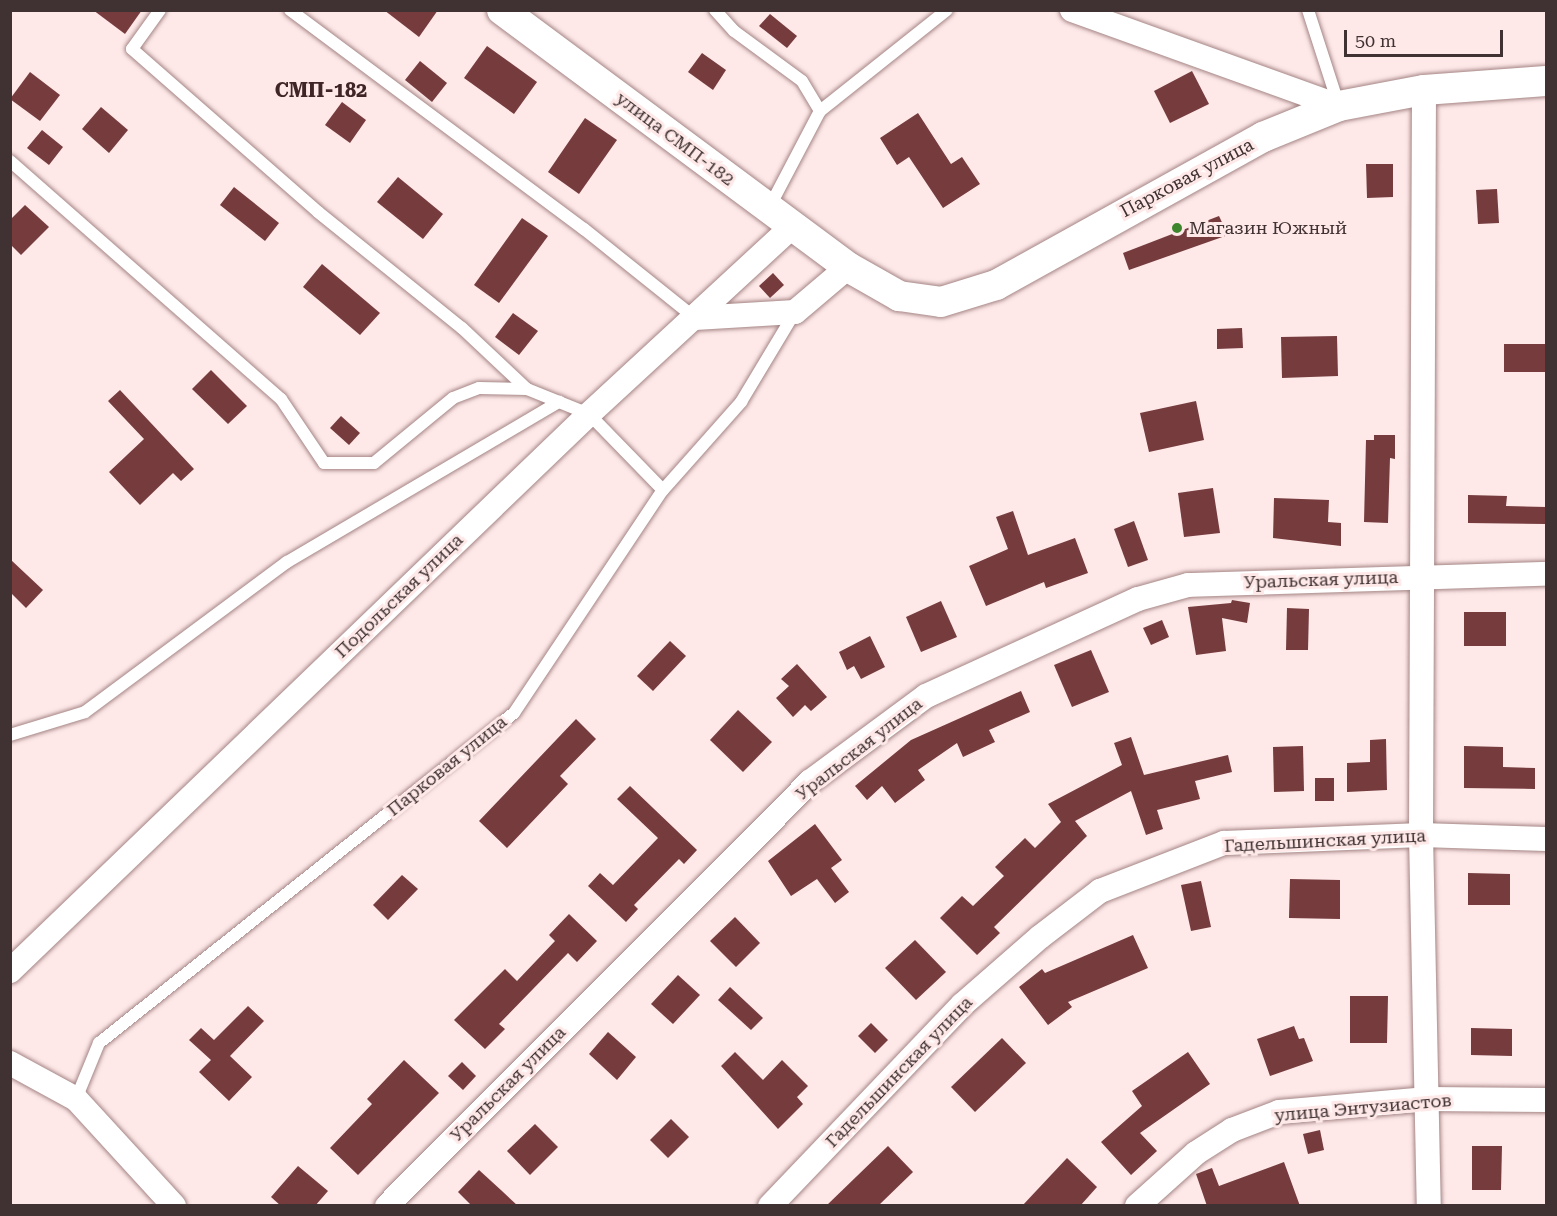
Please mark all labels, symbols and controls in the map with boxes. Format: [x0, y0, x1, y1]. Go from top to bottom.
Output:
scale bar [1347, 18, 1506, 56]
text: 50 m [1355, 30, 1396, 51]
district label: СМП-182 [275, 78, 367, 102]
street label: улица СМП-182 [612, 87, 738, 191]
street label: Парковая улица [1117, 134, 1257, 222]
place label: Магазин Южный [1189, 217, 1347, 239]
marker: Магазин Южный [1170, 221, 1184, 235]
street label: Подольская улица [331, 529, 467, 663]
street label: Уральская улица [1243, 567, 1399, 593]
street label: Уральская улица [791, 693, 927, 805]
street label: Парковая улица [383, 711, 511, 821]
street label: Гадельшинская улица [1224, 825, 1426, 857]
street label: Гадельшинская улица [821, 992, 977, 1152]
street label: Уральская улица [446, 1022, 570, 1146]
street label: улица Энтузиастов [1273, 1089, 1453, 1127]

